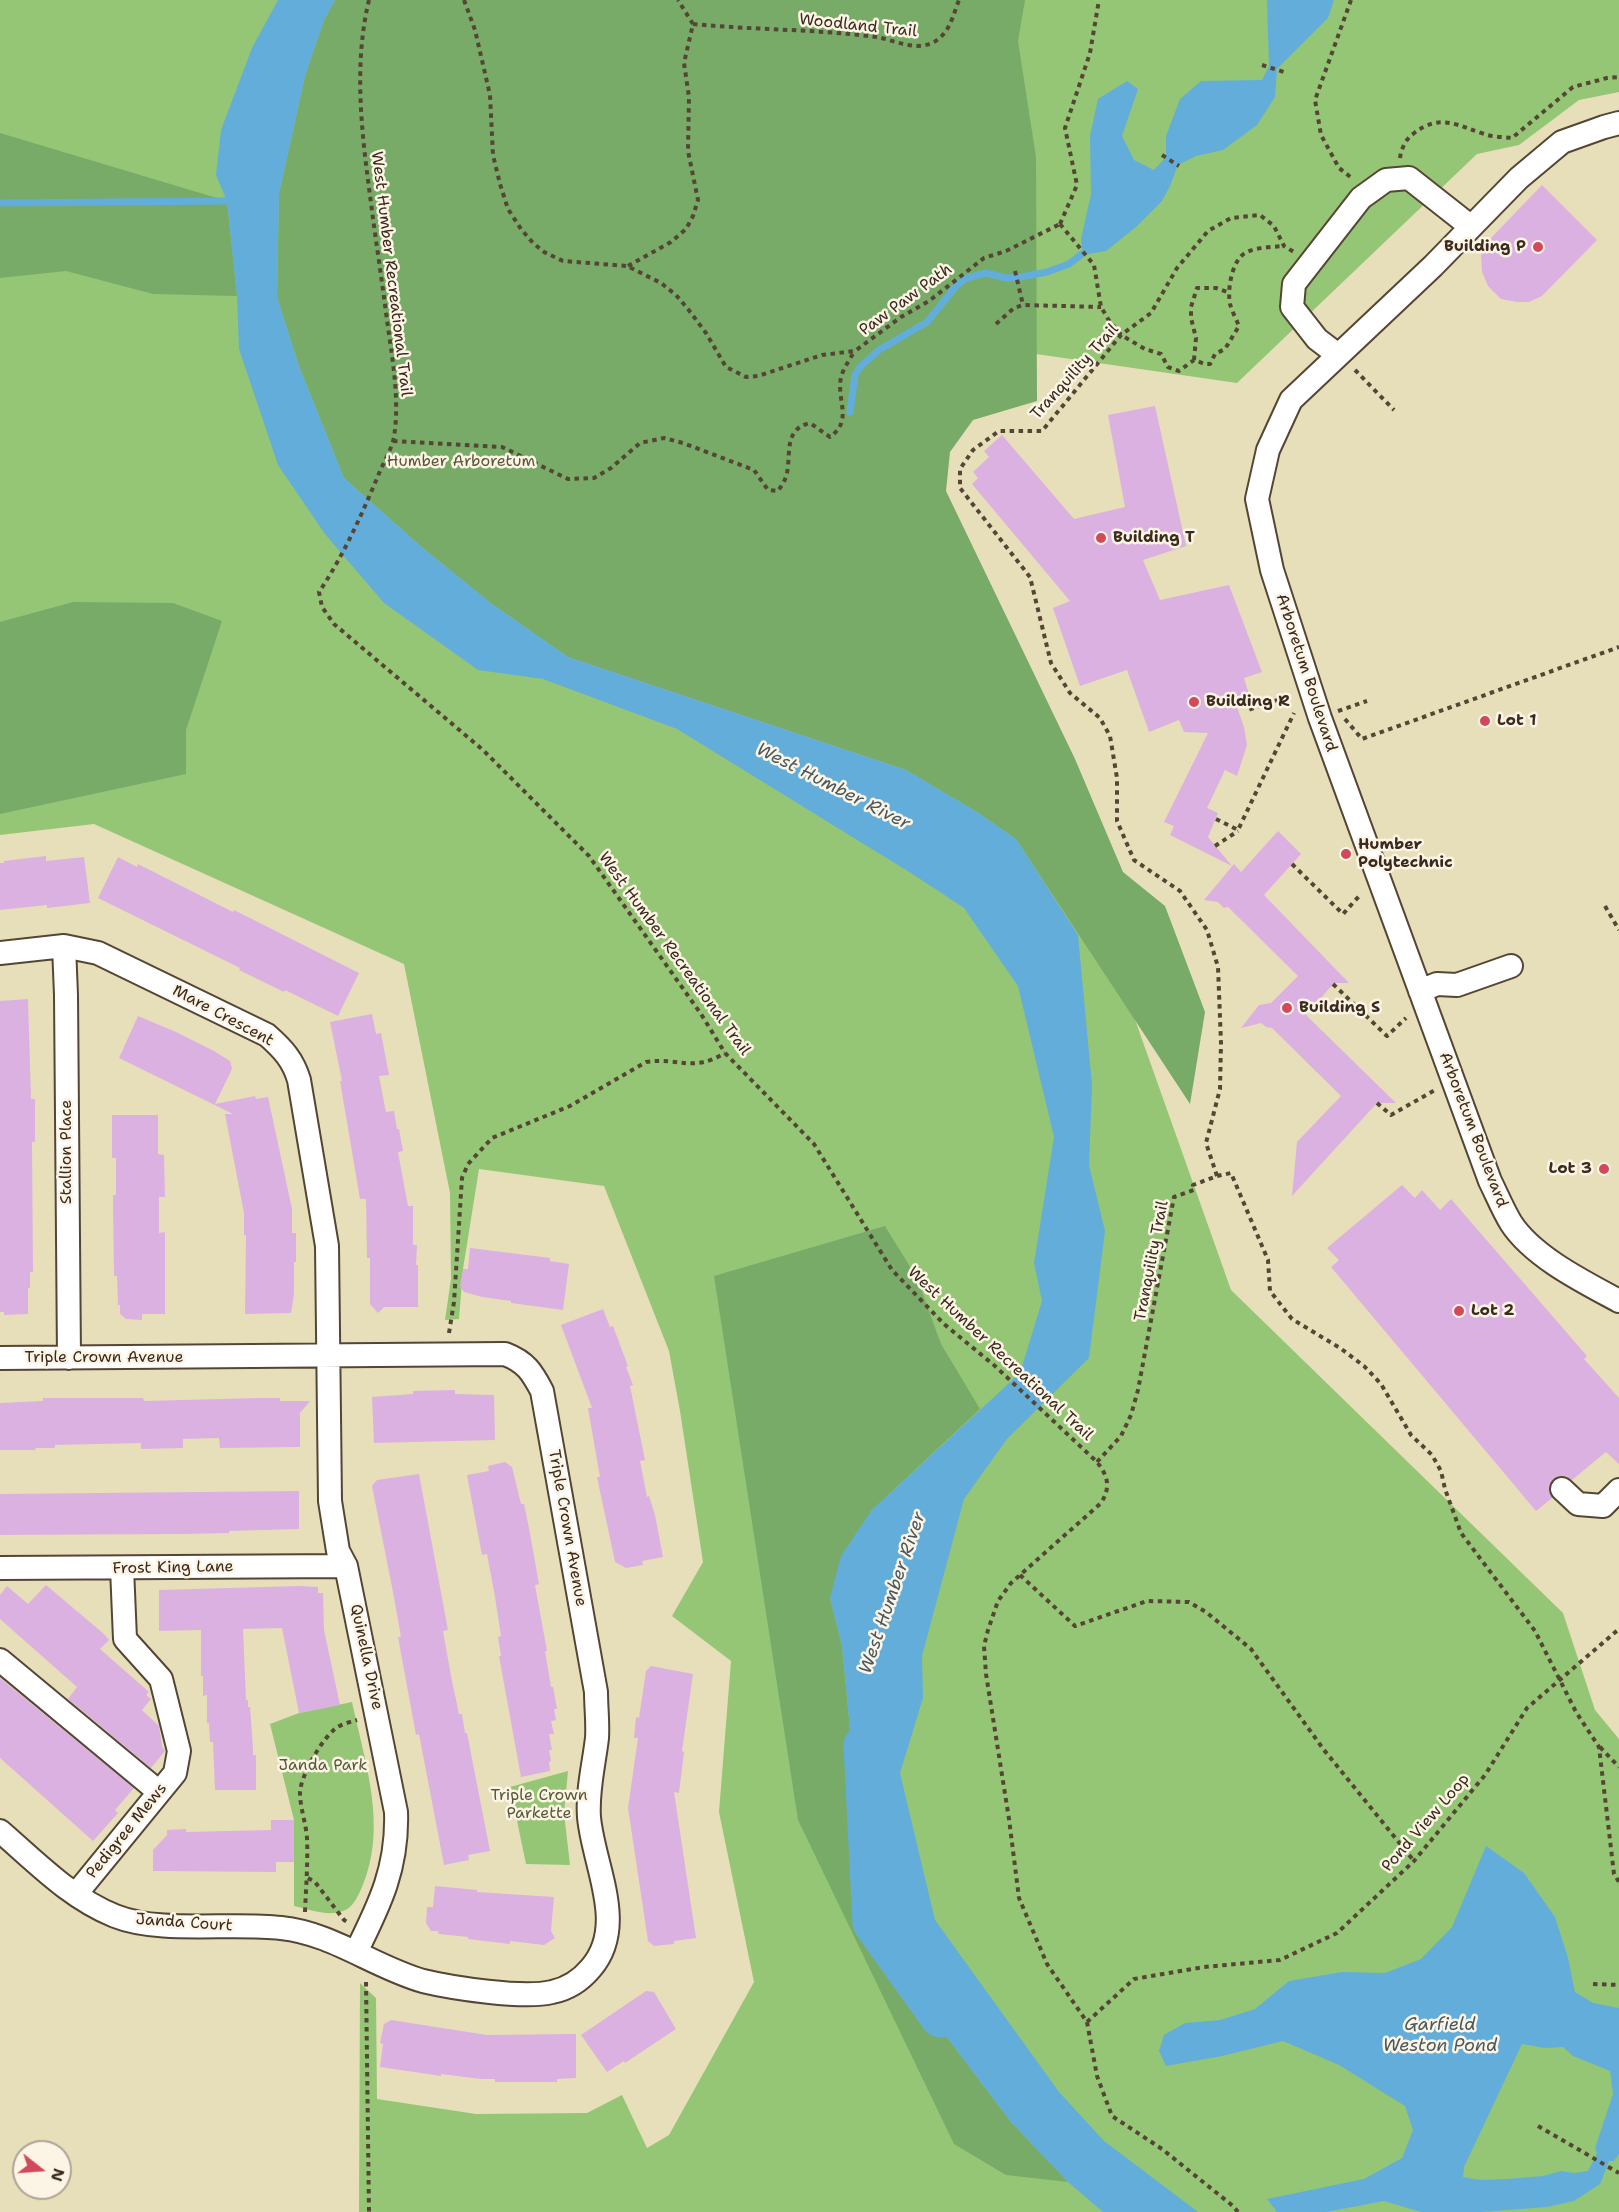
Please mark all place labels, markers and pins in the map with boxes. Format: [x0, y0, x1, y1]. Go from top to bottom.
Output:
place label: Building P [1444, 237, 1526, 257]
marker: Building P [1531, 240, 1545, 254]
place label: Building T [1113, 528, 1195, 548]
marker: Building T [1094, 531, 1108, 545]
place label: Building R [1206, 692, 1290, 712]
marker: Building R [1187, 695, 1201, 709]
place label: Lot 1 [1497, 711, 1536, 731]
marker: Lot 1 [1478, 714, 1492, 728]
place label: Humber Polytechnic [1358, 835, 1453, 873]
marker: Humber Polytechnic [1339, 847, 1353, 861]
place label: Building S [1299, 998, 1380, 1018]
marker: Building S [1280, 1001, 1294, 1015]
place label: Lot 3 [1549, 1159, 1592, 1179]
marker: Lot 3 [1597, 1162, 1611, 1176]
place label: Lot 2 [1471, 1301, 1514, 1321]
marker: Lot 2 [1452, 1304, 1466, 1318]

